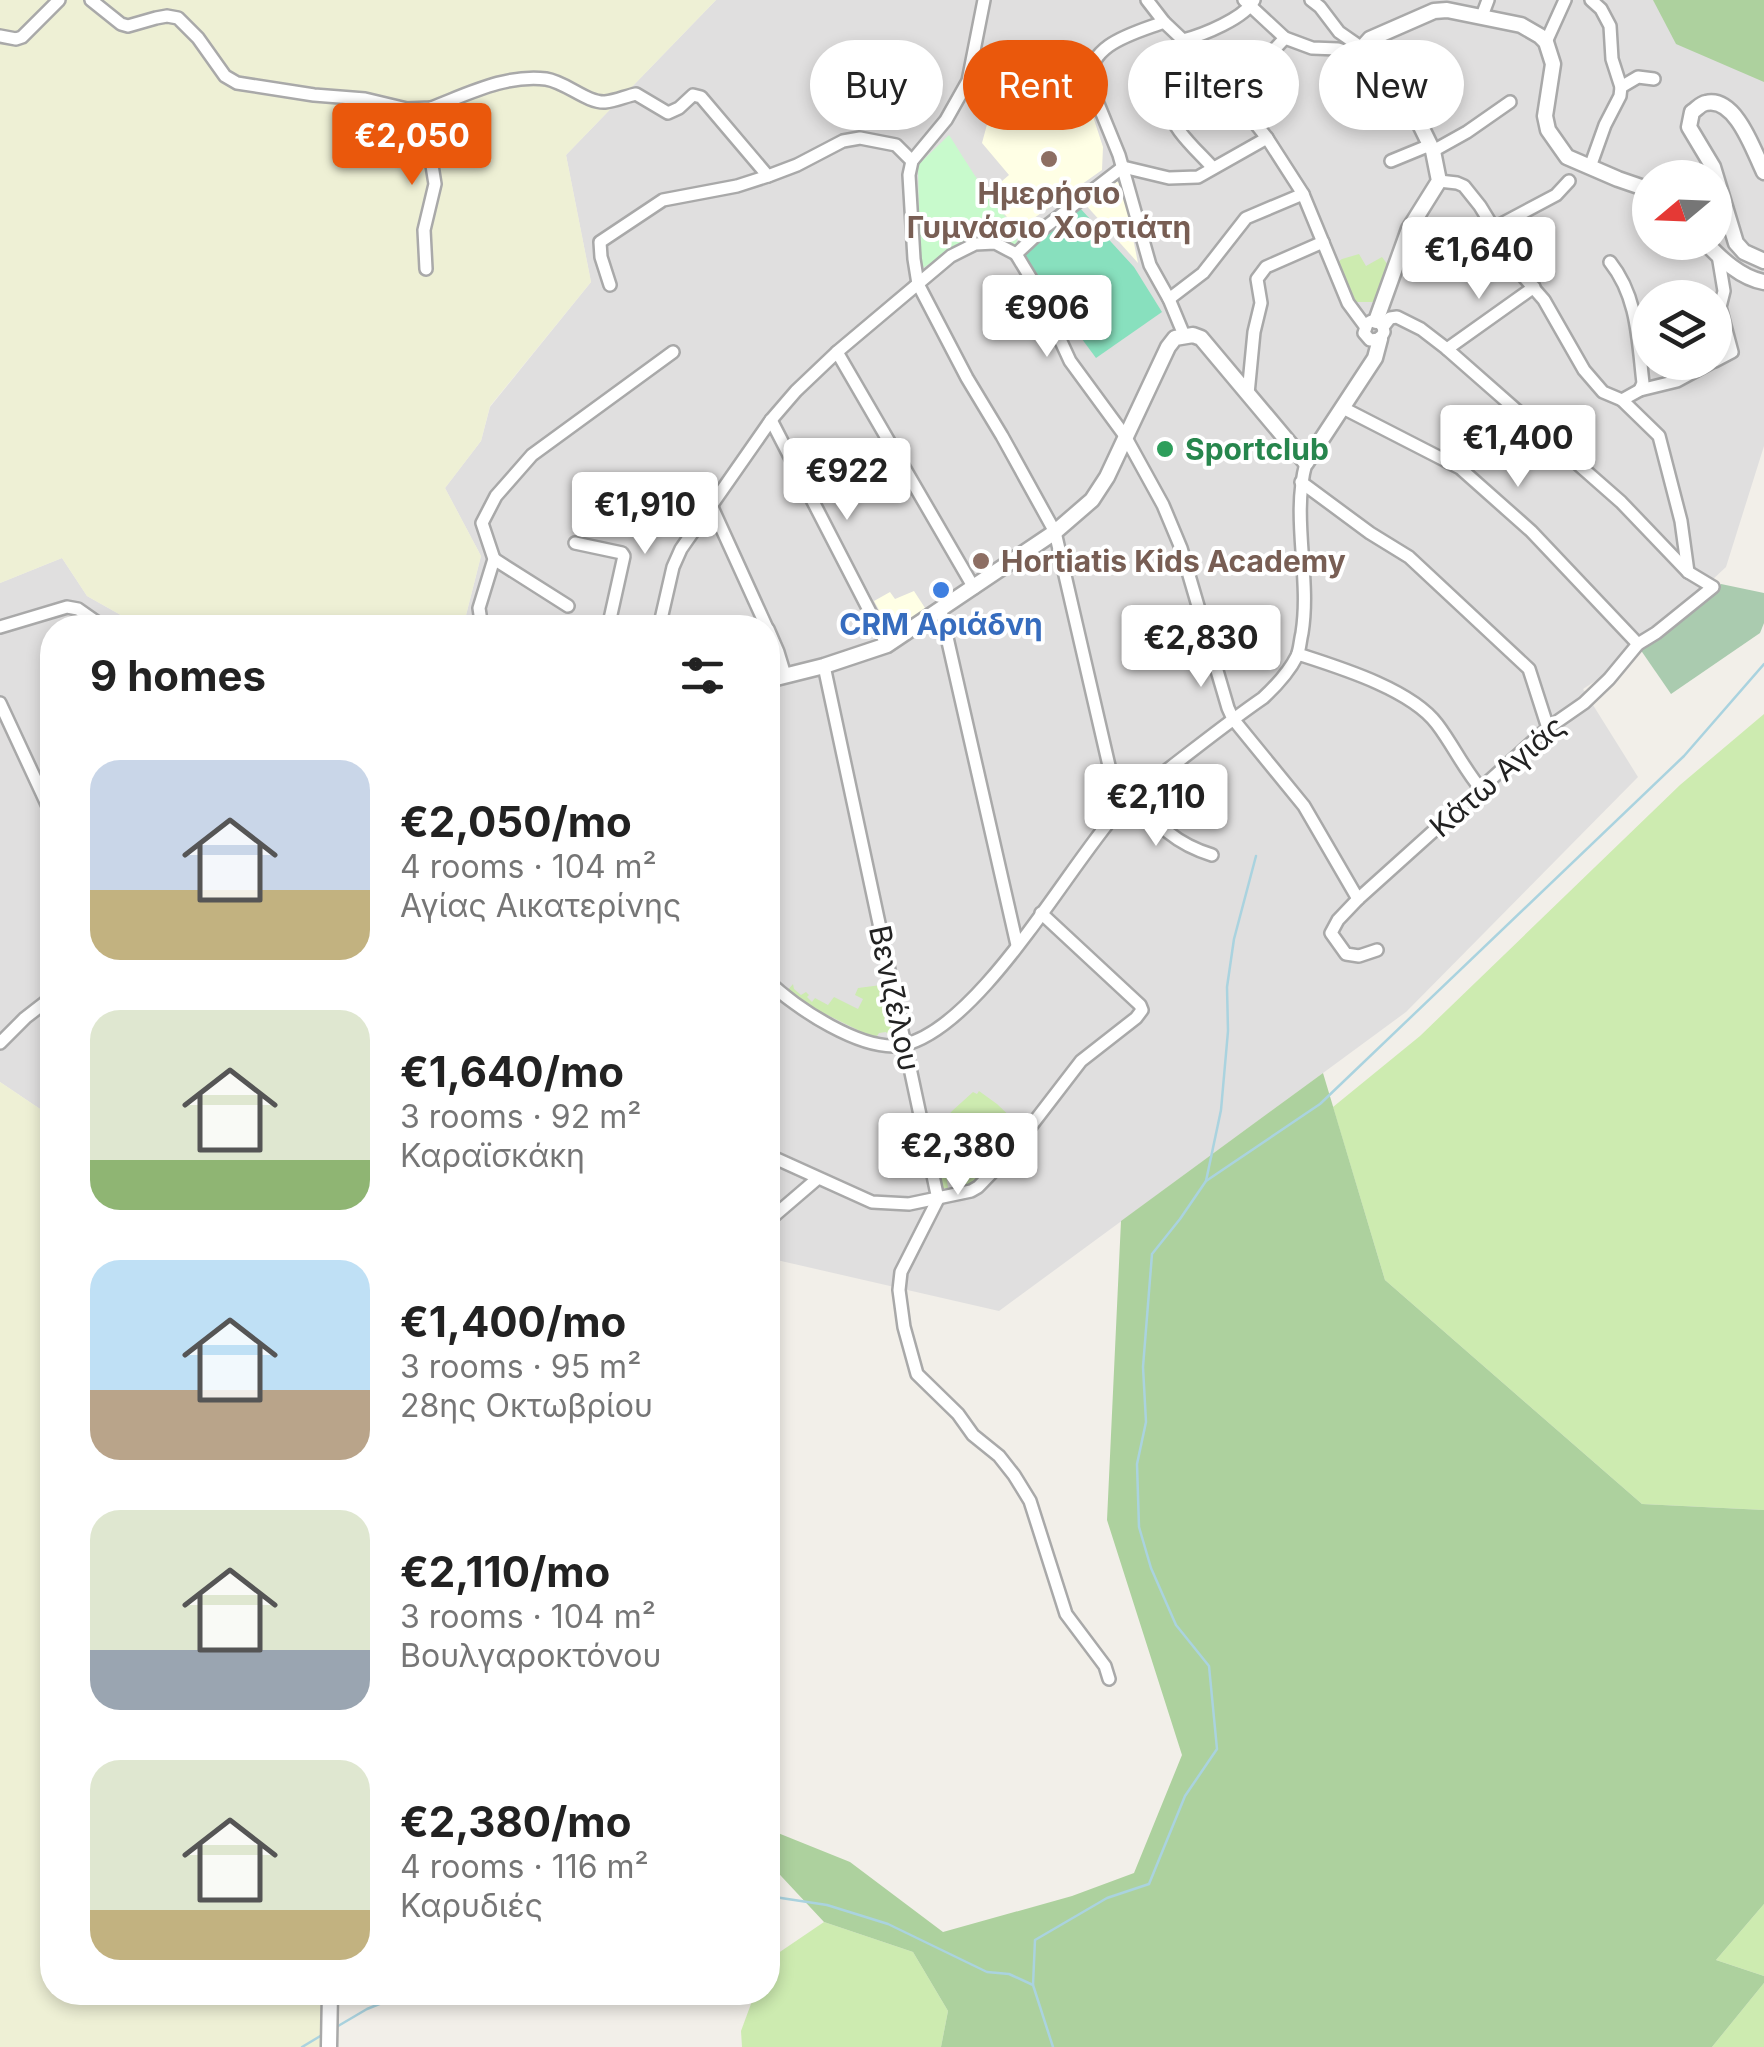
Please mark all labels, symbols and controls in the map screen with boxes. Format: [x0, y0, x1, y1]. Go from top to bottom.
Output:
chip: Buy [810, 40, 943, 130]
chip: Rent [963, 40, 1108, 130]
chip: Filters [1128, 40, 1299, 130]
chip: New [1319, 40, 1464, 130]
pin: €2,050 [331, 103, 493, 188]
text: €2,050 [354, 116, 470, 155]
marker: Ημερήσιο Γυμνάσιο Χορτιάτη [1038, 148, 1060, 170]
north arrow [1632, 160, 1732, 260]
map controls [1632, 160, 1732, 380]
place label: Ημερήσιο Γυμνάσιο Χορτιάτη [907, 175, 1191, 245]
pin: €1,640 [1398, 217, 1560, 302]
text: €1,640 [1424, 230, 1534, 269]
pin: €906 [988, 275, 1106, 360]
button: layers [1632, 280, 1732, 380]
text: €906 [1004, 288, 1090, 327]
pin: €1,400 [1437, 405, 1599, 490]
text: €1,400 [1462, 418, 1574, 457]
place label: Sportclub [1185, 431, 1329, 467]
pin: €922 [788, 438, 906, 523]
marker: Sportclub [1154, 438, 1176, 460]
text: €922 [806, 451, 889, 490]
pin: €1,910 [564, 472, 726, 557]
text: €1,910 [594, 485, 696, 524]
place label: Hortiatis Kids Academy [1001, 543, 1346, 579]
marker: Hortiatis Kids Academy [970, 550, 992, 572]
marker: CRM Αριάδνη [930, 579, 952, 601]
pin: €2,830 [1120, 605, 1282, 690]
place label: CRM Αριάδνη [839, 606, 1043, 642]
text: €2,830 [1144, 618, 1258, 657]
icon: filters [675, 648, 730, 703]
text: 9 homes [90, 650, 266, 701]
street label: Κάτω Αγιάς [1422, 708, 1572, 844]
pin: €2,110 [1075, 764, 1237, 849]
text: €2,110 [1106, 777, 1206, 816]
text: €2,050/mo [400, 796, 632, 847]
icon: home [170, 800, 290, 920]
text: 4 rooms · 104 m² [400, 847, 657, 886]
text: Αγίας Αικατερίνης [400, 886, 681, 925]
street label: Βενιζέλου [862, 922, 928, 1074]
text: €1,640/mo [400, 1046, 624, 1097]
icon: home [170, 1050, 290, 1170]
text: 3 rooms · 92 m² [400, 1097, 641, 1136]
pin: €2,380 [877, 1113, 1039, 1198]
text: €2,380 [900, 1126, 1016, 1165]
text: Καραϊσκάκη [400, 1136, 585, 1175]
text: €1,400/mo [400, 1296, 626, 1347]
icon: home [170, 1300, 290, 1420]
text: 3 rooms · 95 m² [400, 1347, 641, 1386]
text: 28ης Οκτωβρίου [400, 1386, 653, 1425]
text: €2,110/mo [400, 1546, 610, 1597]
icon: home [170, 1550, 290, 1670]
text: 3 rooms · 104 m² [400, 1597, 656, 1636]
text: Βουλγαροκτόνου [400, 1636, 661, 1675]
text: €2,380/mo [400, 1796, 631, 1847]
icon: home [170, 1800, 290, 1920]
text: 4 rooms · 116 m² [400, 1847, 649, 1886]
text: Καρυδιές [400, 1886, 543, 1925]

